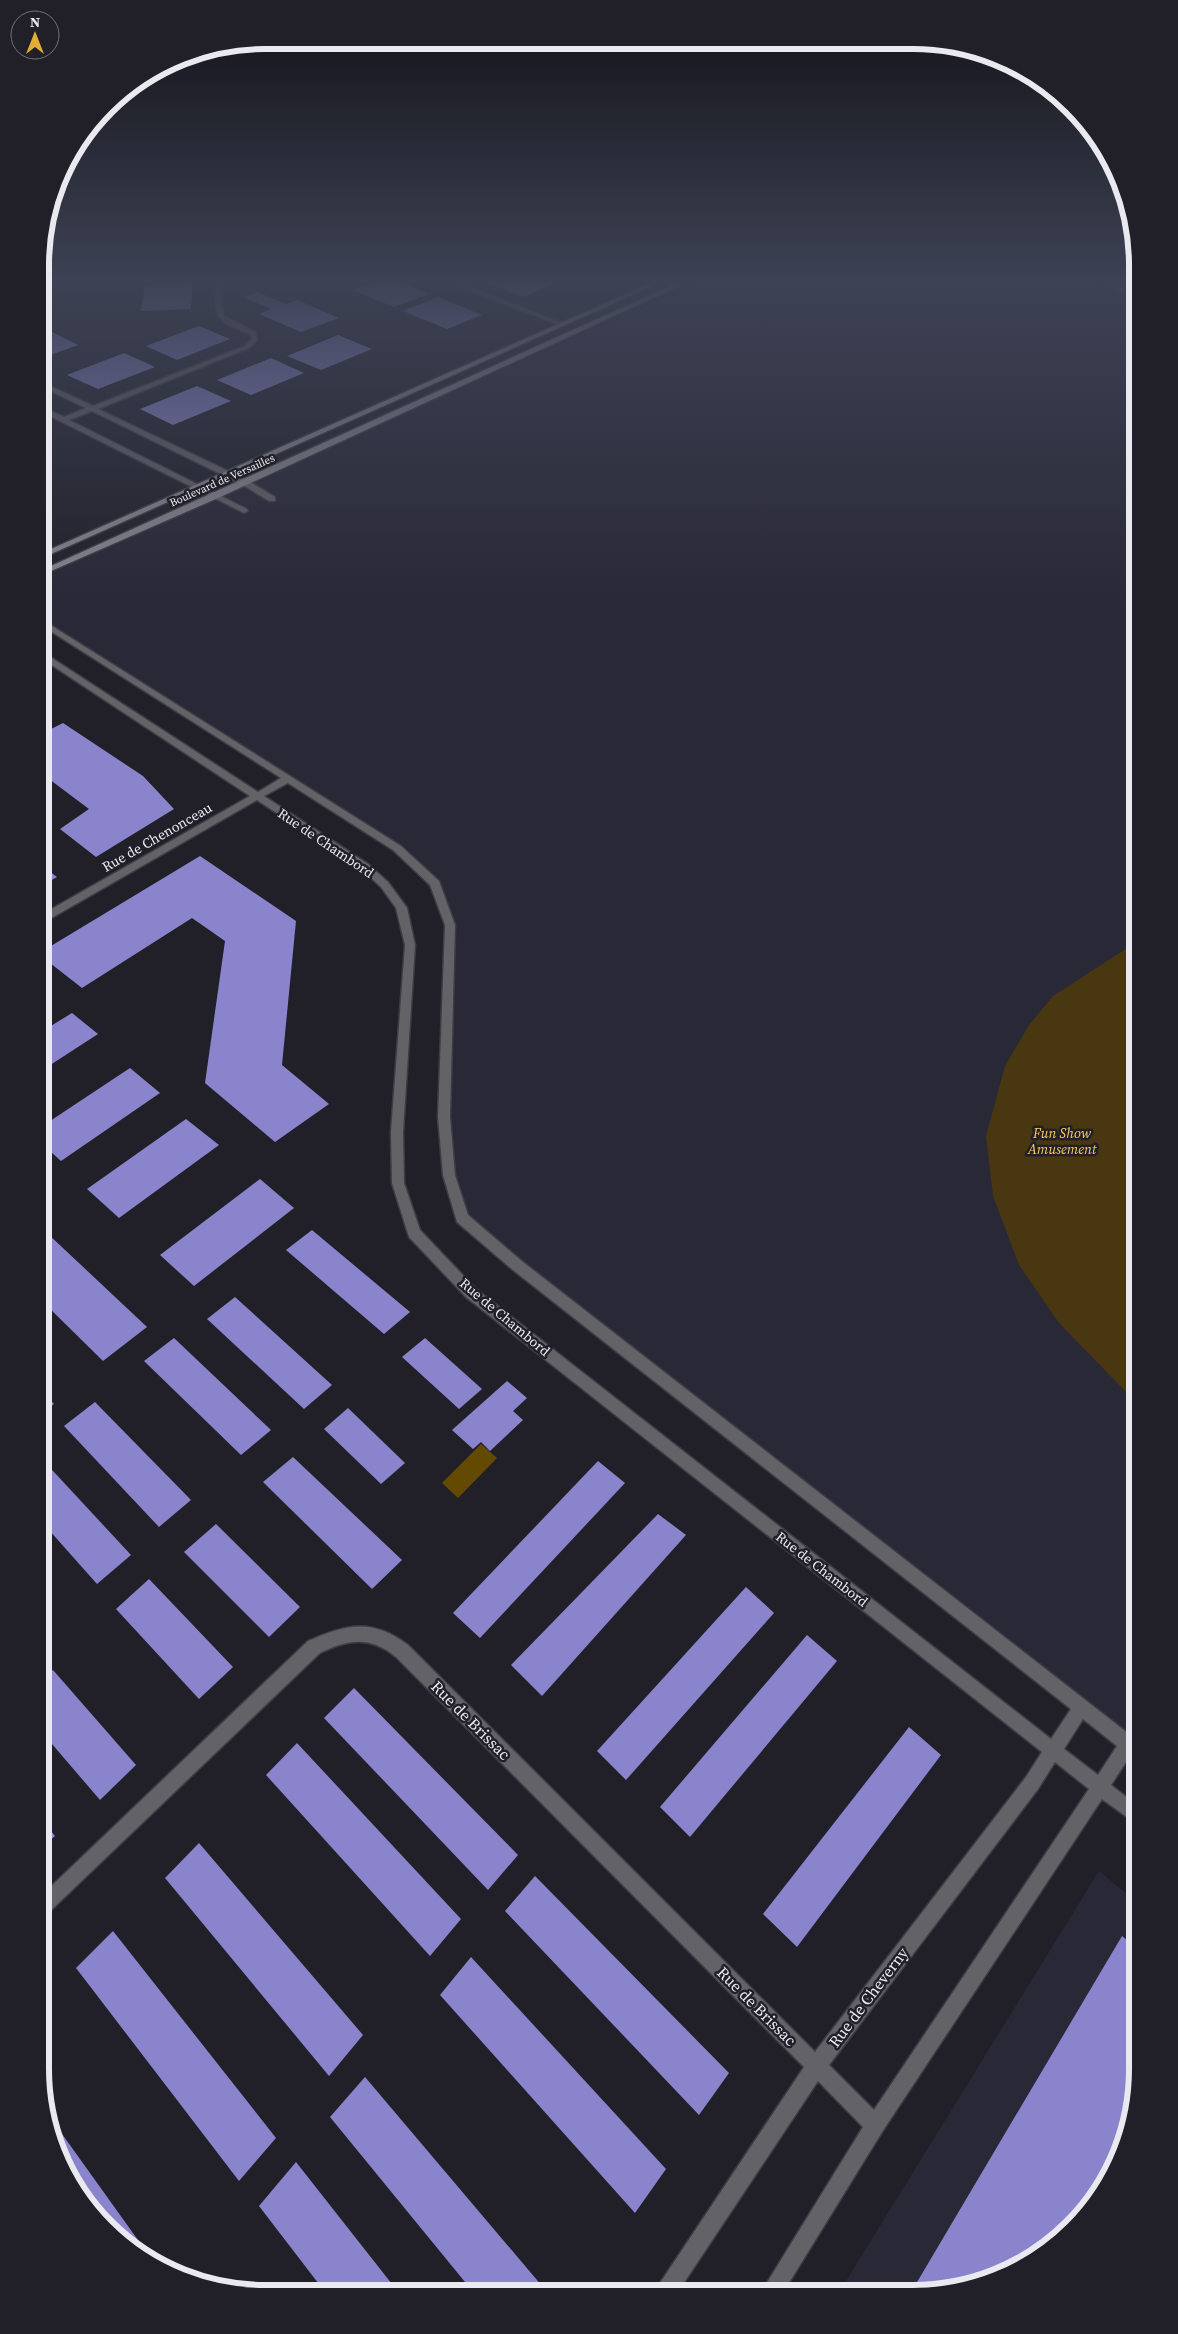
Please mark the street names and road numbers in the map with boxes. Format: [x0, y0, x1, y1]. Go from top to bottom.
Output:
street label: Boulevard de Versailles [167, 450, 277, 510]
street label: Rue de Chenonceau [98, 797, 216, 877]
street label: Rue de Chambord [274, 803, 378, 883]
street label: Rue de Chambord [456, 1273, 554, 1361]
street label: Rue de Chambord [772, 1527, 872, 1611]
street label: Rue de Brissac [427, 1676, 516, 1765]
street label: Rue de Cheverny [823, 1942, 913, 2052]
street label: Rue de Brissac [713, 1962, 802, 2051]

